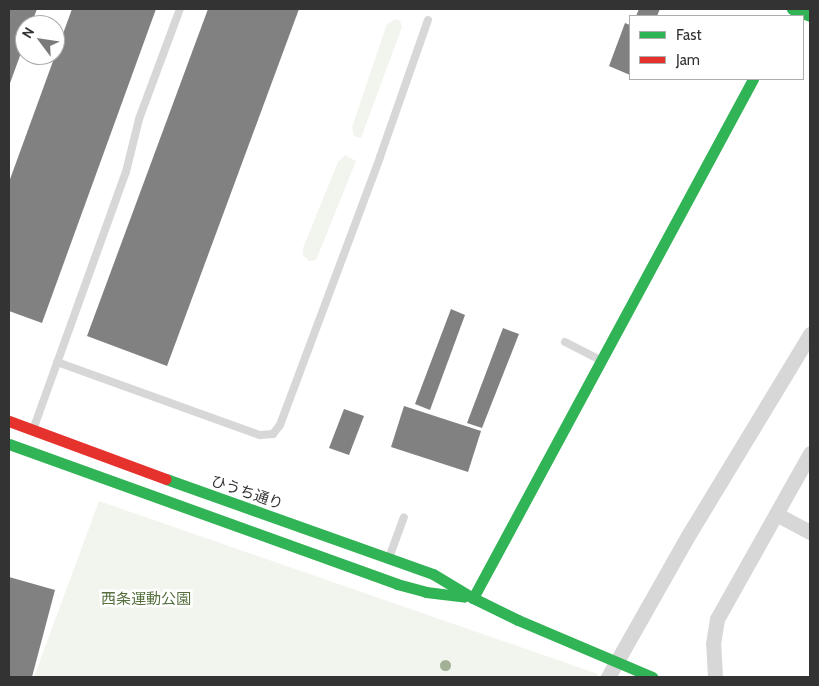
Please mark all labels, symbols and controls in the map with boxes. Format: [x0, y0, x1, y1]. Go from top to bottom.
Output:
north arrow [15, 15, 65, 65]
legend [629, 15, 804, 80]
text: N [18, 24, 38, 42]
text: Fast [676, 26, 701, 44]
text: Jam [676, 51, 700, 69]
street label: ひうち通り [209, 472, 285, 514]
park label: 西条運動公園 [101, 591, 191, 609]

